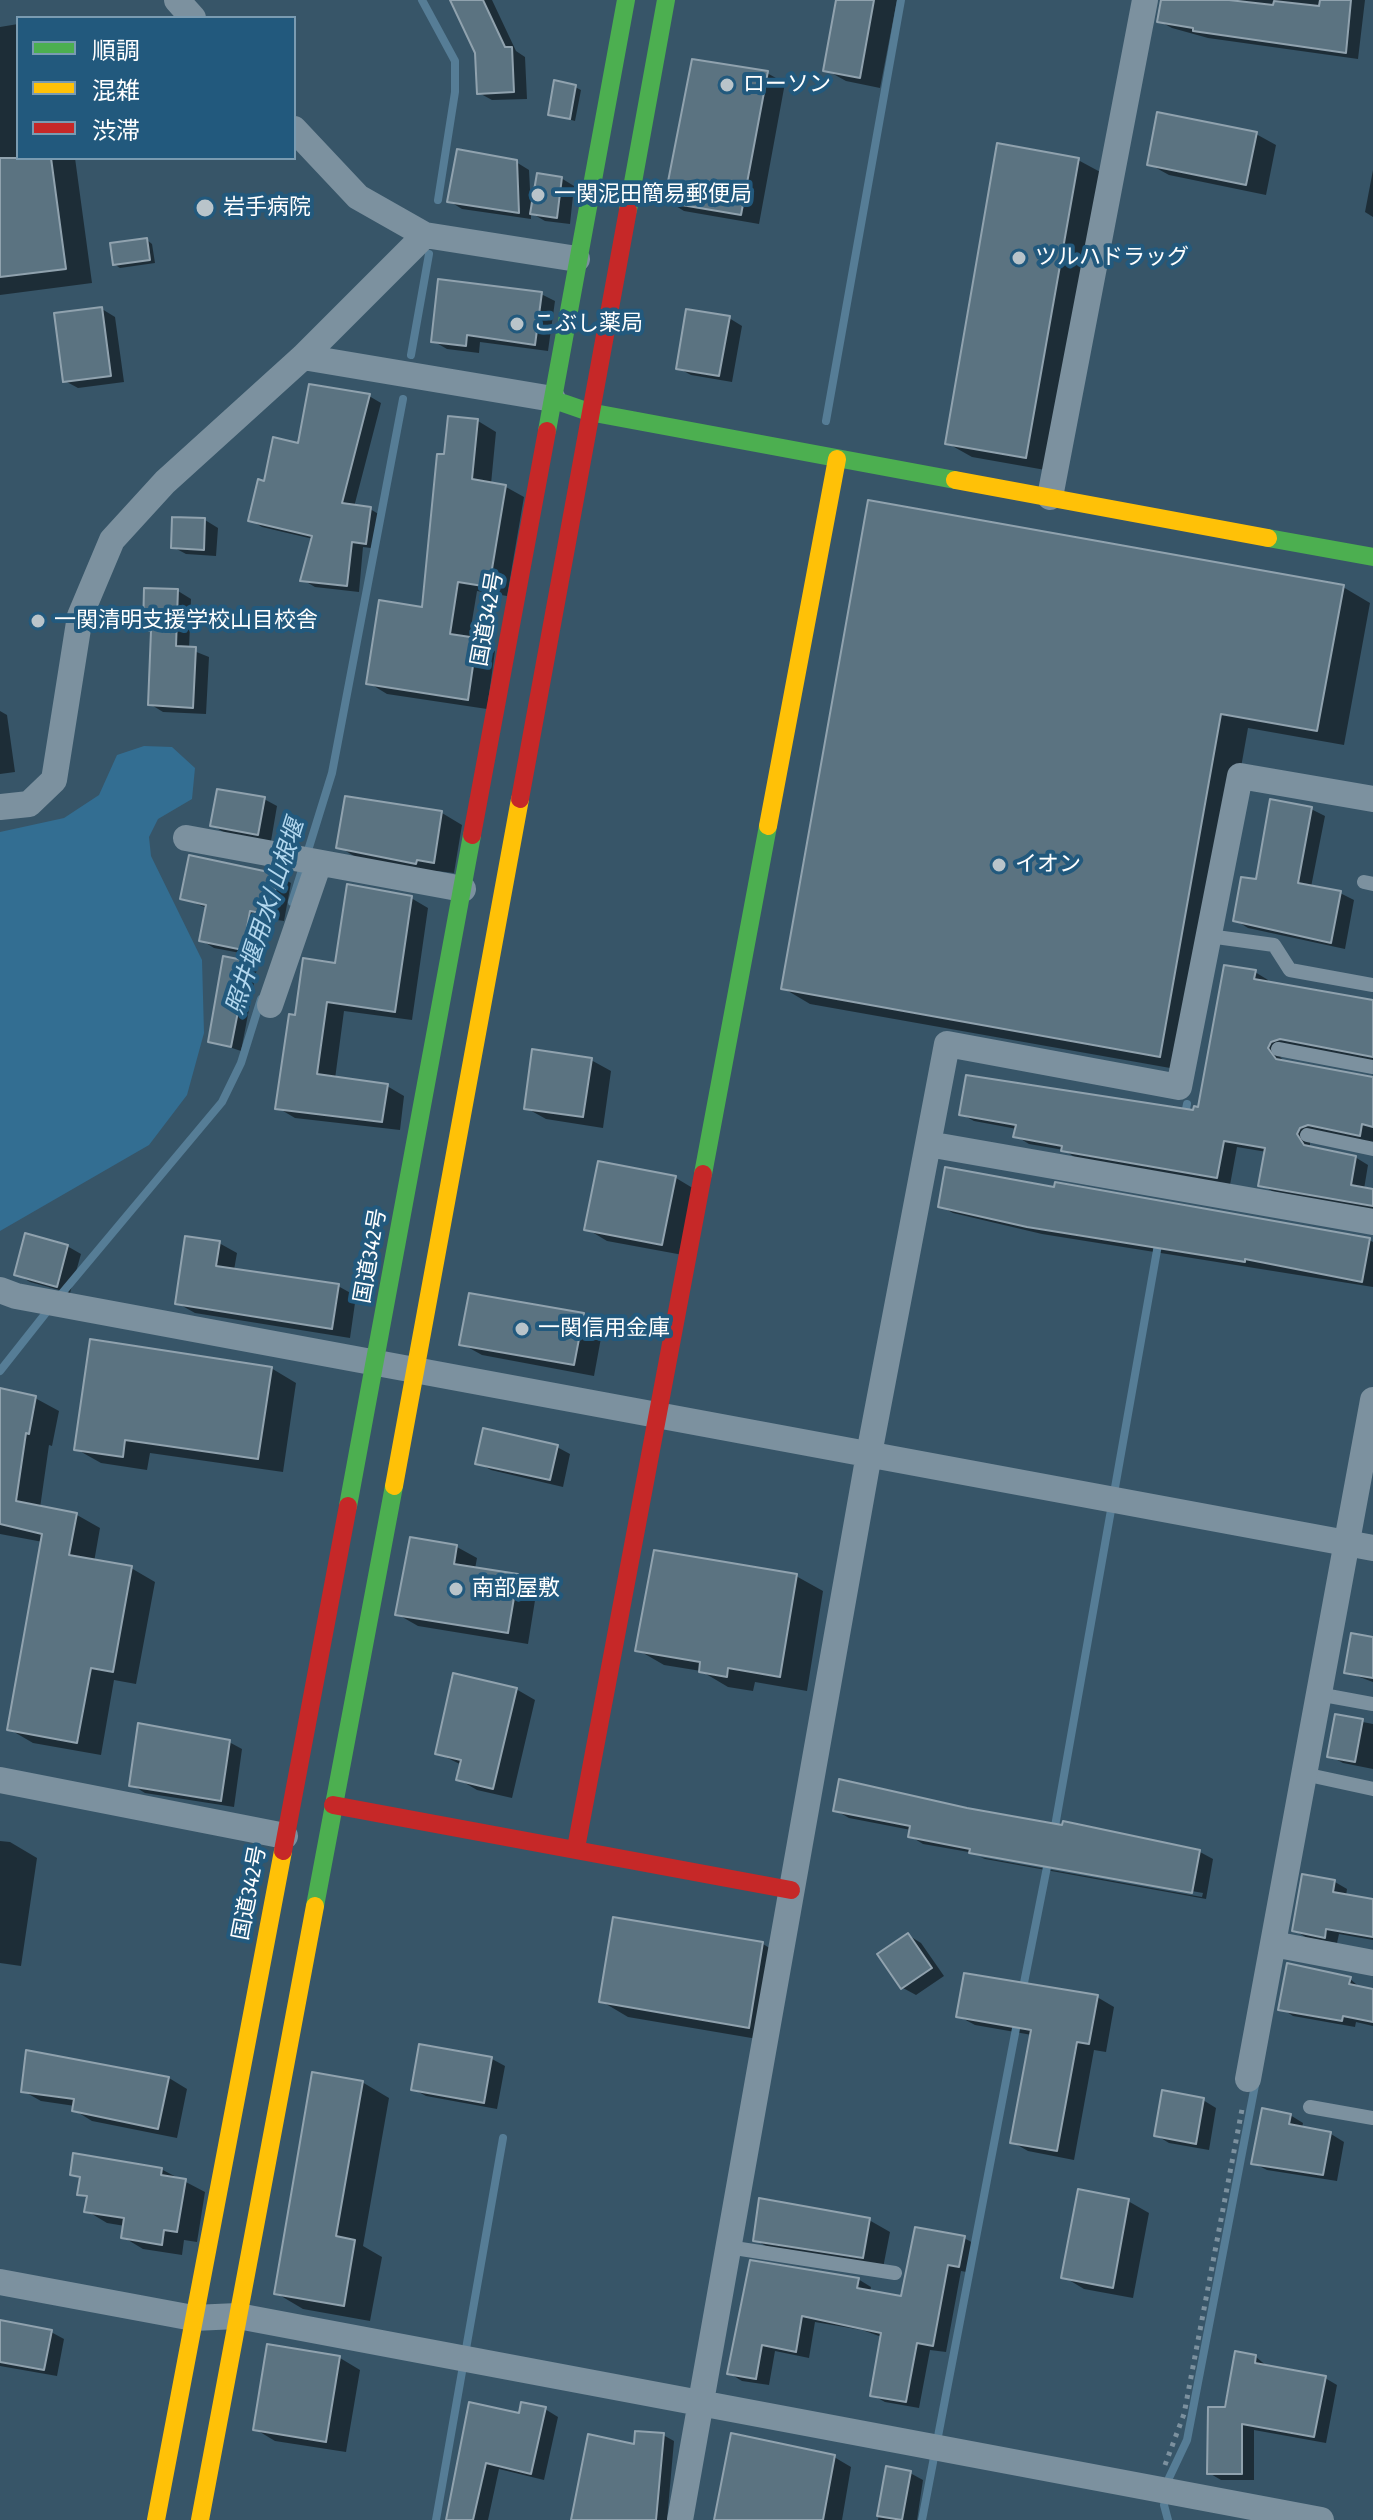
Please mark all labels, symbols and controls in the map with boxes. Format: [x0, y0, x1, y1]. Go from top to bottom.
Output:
legend [16, 16, 296, 160]
text: 順調 [92, 37, 140, 65]
place label: ローソン [743, 72, 831, 98]
marker: ローソン [718, 76, 736, 94]
text: 混雑 [92, 77, 140, 105]
text: 渋滞 [92, 117, 140, 145]
place label: 一関泥田簡易郵便局 [554, 182, 752, 208]
marker: 一関泥田簡易郵便局 [529, 186, 547, 204]
place label: 岩手病院 [223, 195, 311, 221]
marker: 岩手病院 [194, 197, 216, 219]
place label: ツルハドラッグ [1035, 245, 1189, 271]
marker: ツルハドラッグ [1010, 249, 1028, 267]
place label: こぶし薬局 [533, 311, 643, 337]
marker: こぶし薬局 [508, 315, 526, 333]
street label: 国道342号 [467, 569, 509, 669]
place label: 一関清明支援学校山目校舎 [54, 608, 318, 634]
marker: 一関清明支援学校山目校舎 [29, 612, 47, 630]
water label: 照井堰用水/山根堰 [221, 816, 311, 1018]
place label: イオン [1015, 852, 1081, 878]
marker: イオン [990, 856, 1008, 874]
street label: 国道342号 [350, 1206, 392, 1306]
place label: 一関信用金庫 [538, 1316, 670, 1342]
marker: 一関信用金庫 [513, 1320, 531, 1338]
place label: 南部屋敷 [472, 1576, 560, 1602]
marker: 南部屋敷 [447, 1580, 465, 1598]
street label: 国道342号 [228, 1843, 272, 1943]

